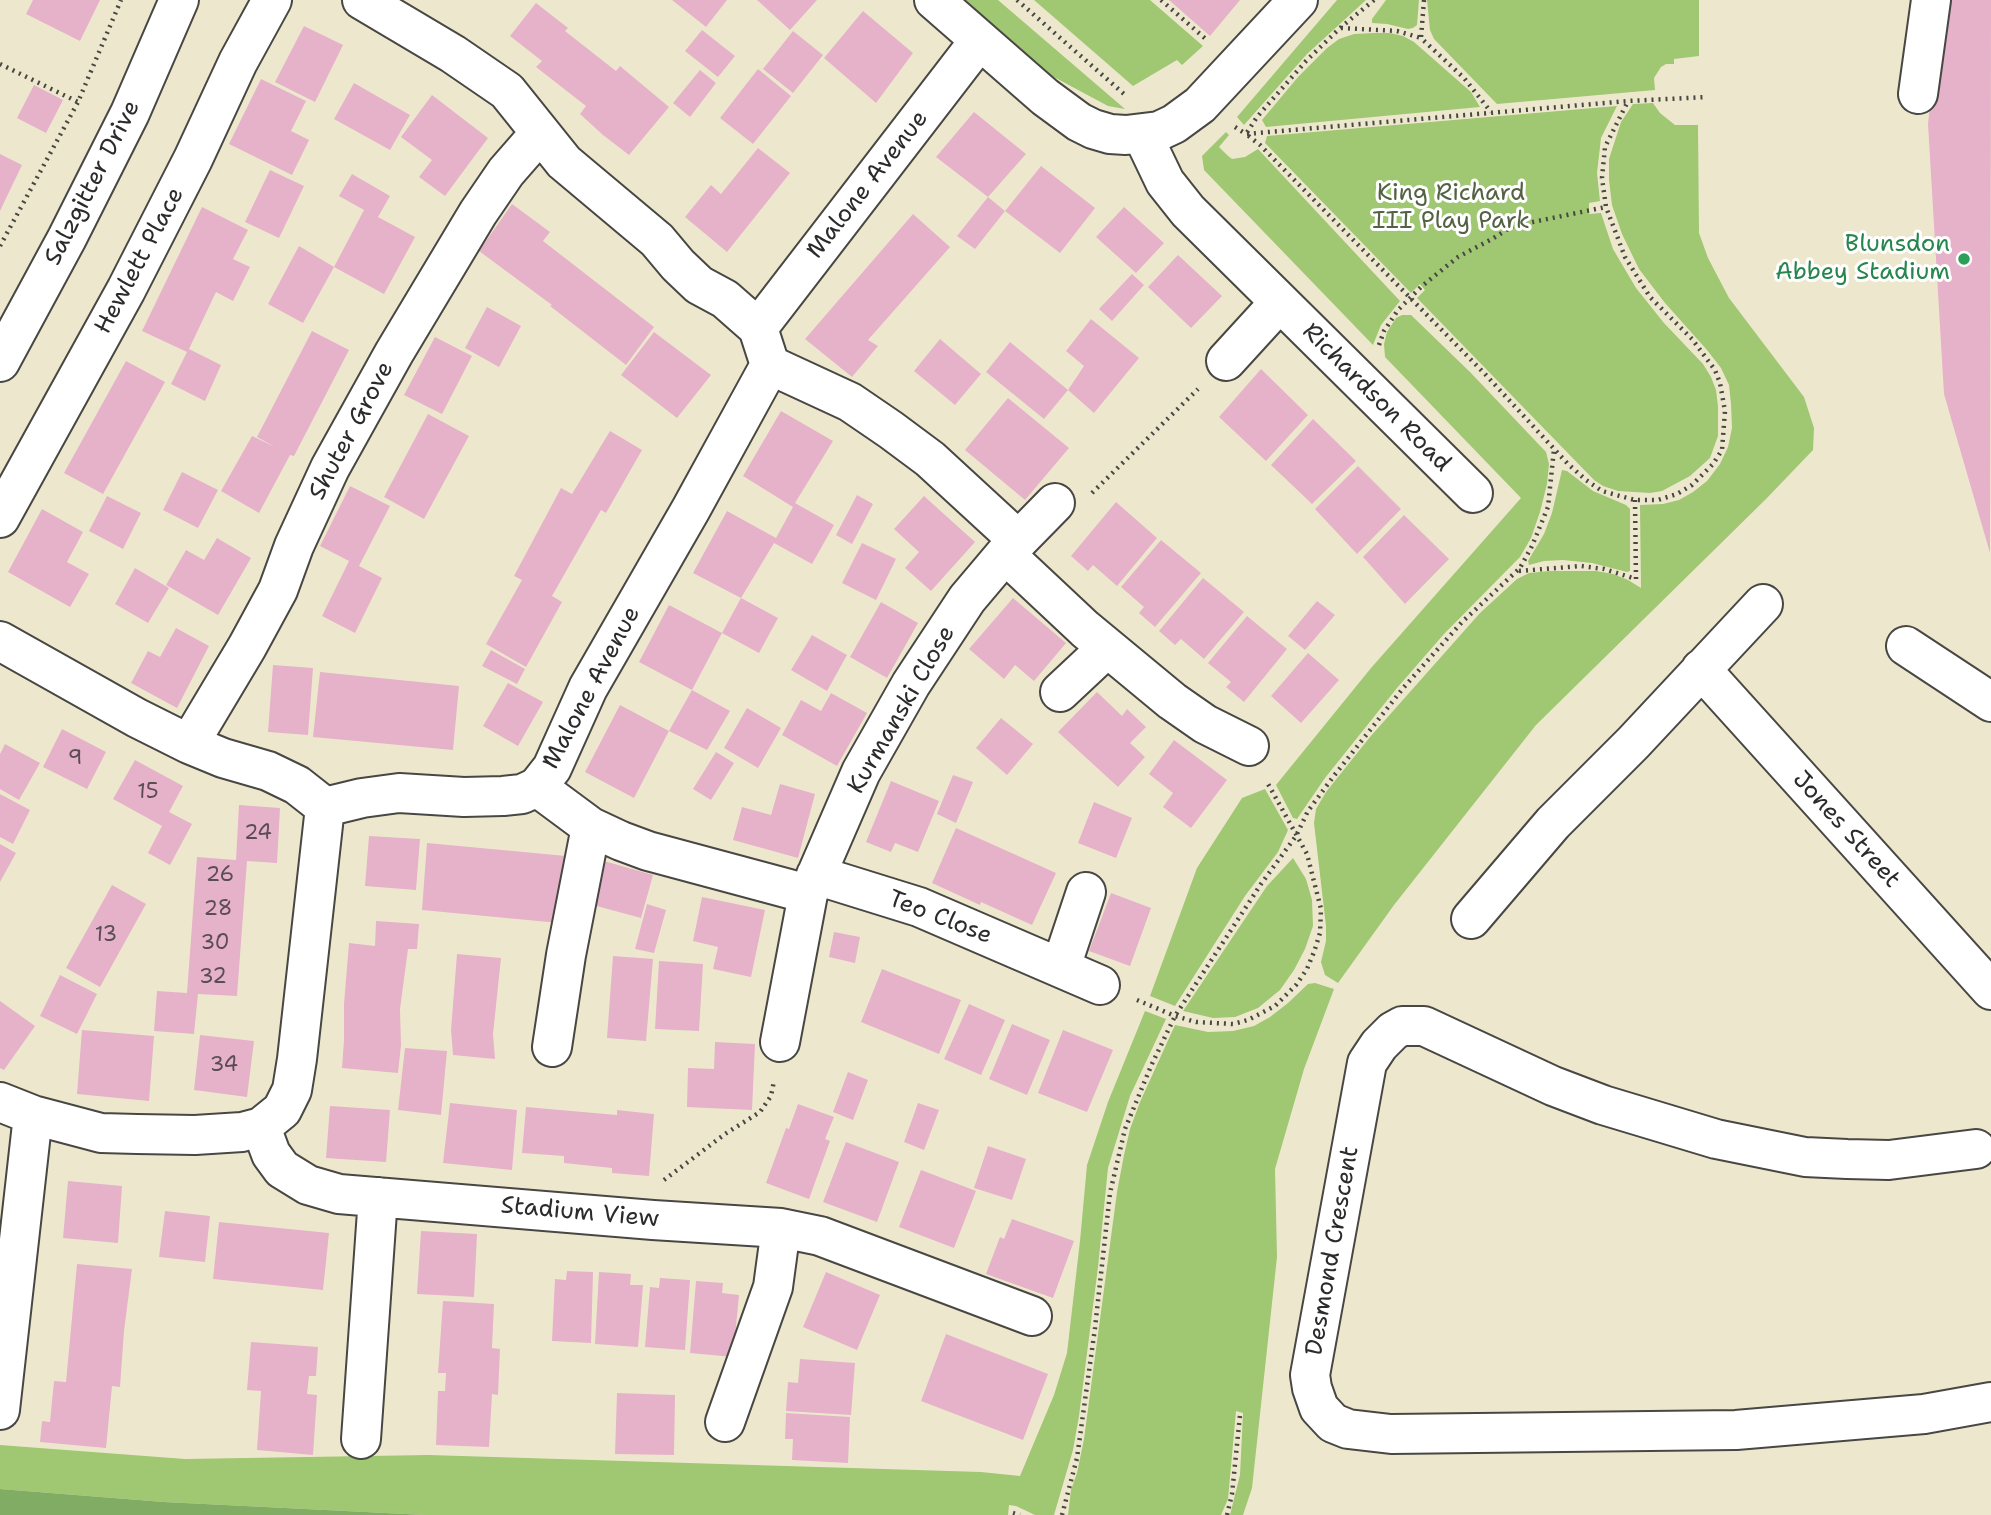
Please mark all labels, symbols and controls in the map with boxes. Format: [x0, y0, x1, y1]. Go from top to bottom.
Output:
street label: Salzgitter Drive [39, 96, 147, 270]
street label: Malone Avenue [801, 105, 935, 265]
park label: King Richard III Play Park [1372, 180, 1530, 236]
street label: Hewlett Place [89, 183, 191, 339]
place label: Blunsdon Abbey Stadium [1775, 231, 1950, 287]
marker: Blunsdon Abbey Stadium [1956, 251, 1972, 267]
street label: Richardson Road [1296, 318, 1456, 478]
street label: Shuter Grove [303, 357, 401, 505]
street label: Malone Avenue [537, 602, 647, 774]
street label: Kurmanski Close [842, 621, 962, 799]
house number: 9 [68, 746, 82, 772]
street label: Jones Street [1786, 766, 1906, 894]
house number: 15 [137, 780, 159, 806]
house number: 24 [244, 821, 272, 847]
house number: 26 [206, 863, 234, 889]
street label: Teo Close [884, 885, 996, 951]
house number: 28 [204, 897, 232, 923]
house number: 13 [95, 923, 117, 949]
house number: 30 [200, 931, 230, 957]
house number: 32 [199, 965, 227, 991]
house number: 34 [210, 1053, 238, 1079]
street label: Desmond Crescent [1300, 1144, 1366, 1358]
street label: Stadium View [500, 1192, 660, 1234]

